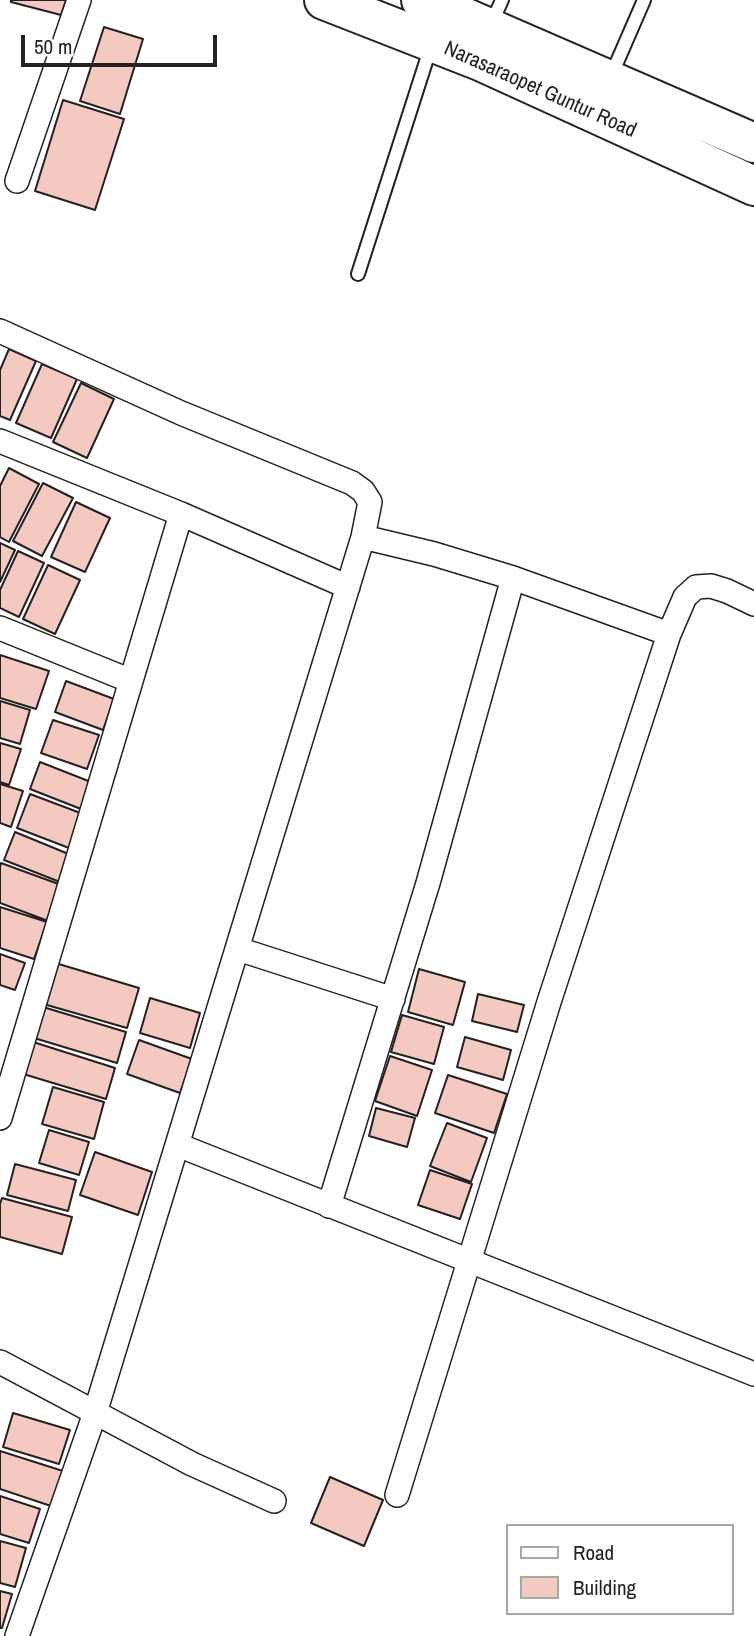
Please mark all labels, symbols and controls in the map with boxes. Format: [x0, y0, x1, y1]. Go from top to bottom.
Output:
scale bar [24, 21, 220, 65]
text: 50 m [34, 32, 72, 61]
street label: Narasaraopet Guntur Road [440, 36, 640, 144]
legend [505, 1524, 733, 1615]
text: Road [573, 1538, 614, 1567]
text: Building [573, 1573, 636, 1602]

